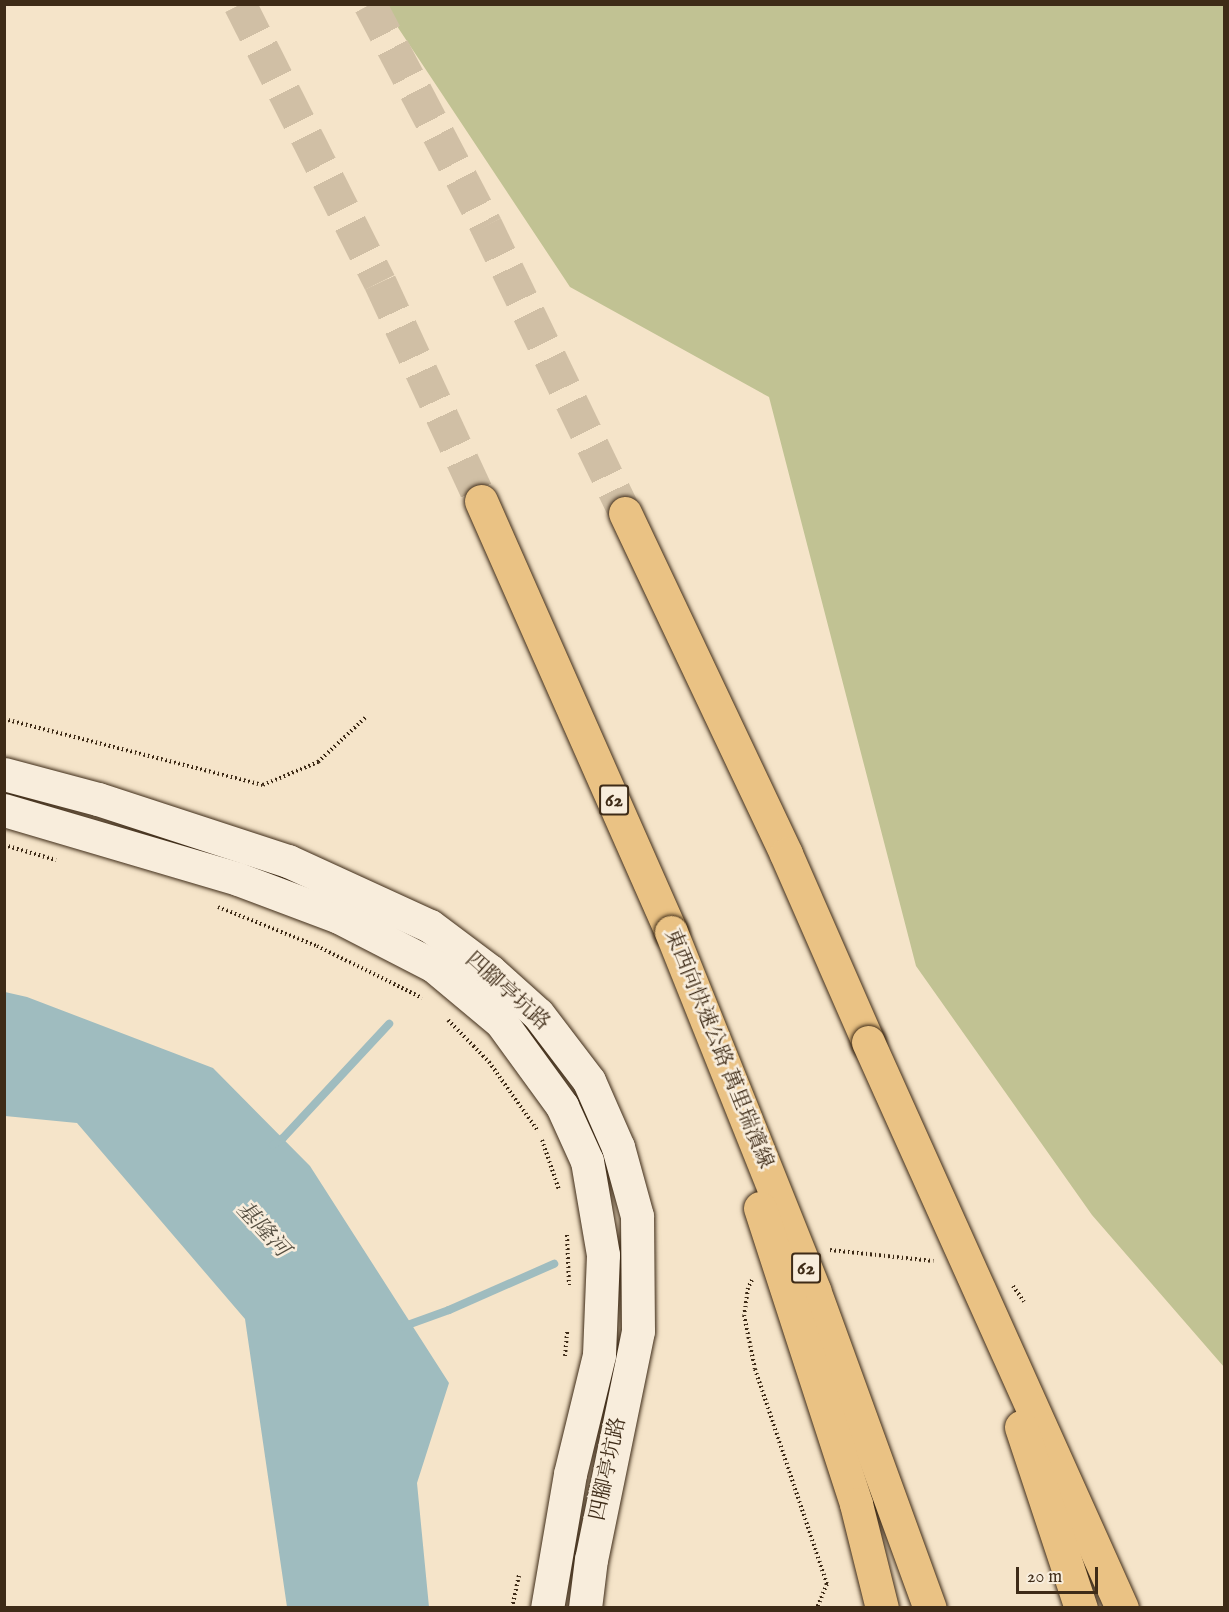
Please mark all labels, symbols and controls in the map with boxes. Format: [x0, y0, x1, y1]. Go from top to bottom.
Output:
road number: 62 [599, 783, 629, 817]
street label: 東西向快速公路 萬里瑞濱線 [658, 925, 778, 1173]
street label: 四腳亭坑路 [460, 948, 554, 1036]
water label: 基隆河 [230, 1197, 294, 1263]
road number: 62 [791, 1251, 821, 1285]
street label: 四腳亭坑路 [586, 1415, 632, 1523]
scale bar [1019, 1555, 1102, 1593]
text: 20 m [1027, 1566, 1062, 1589]

